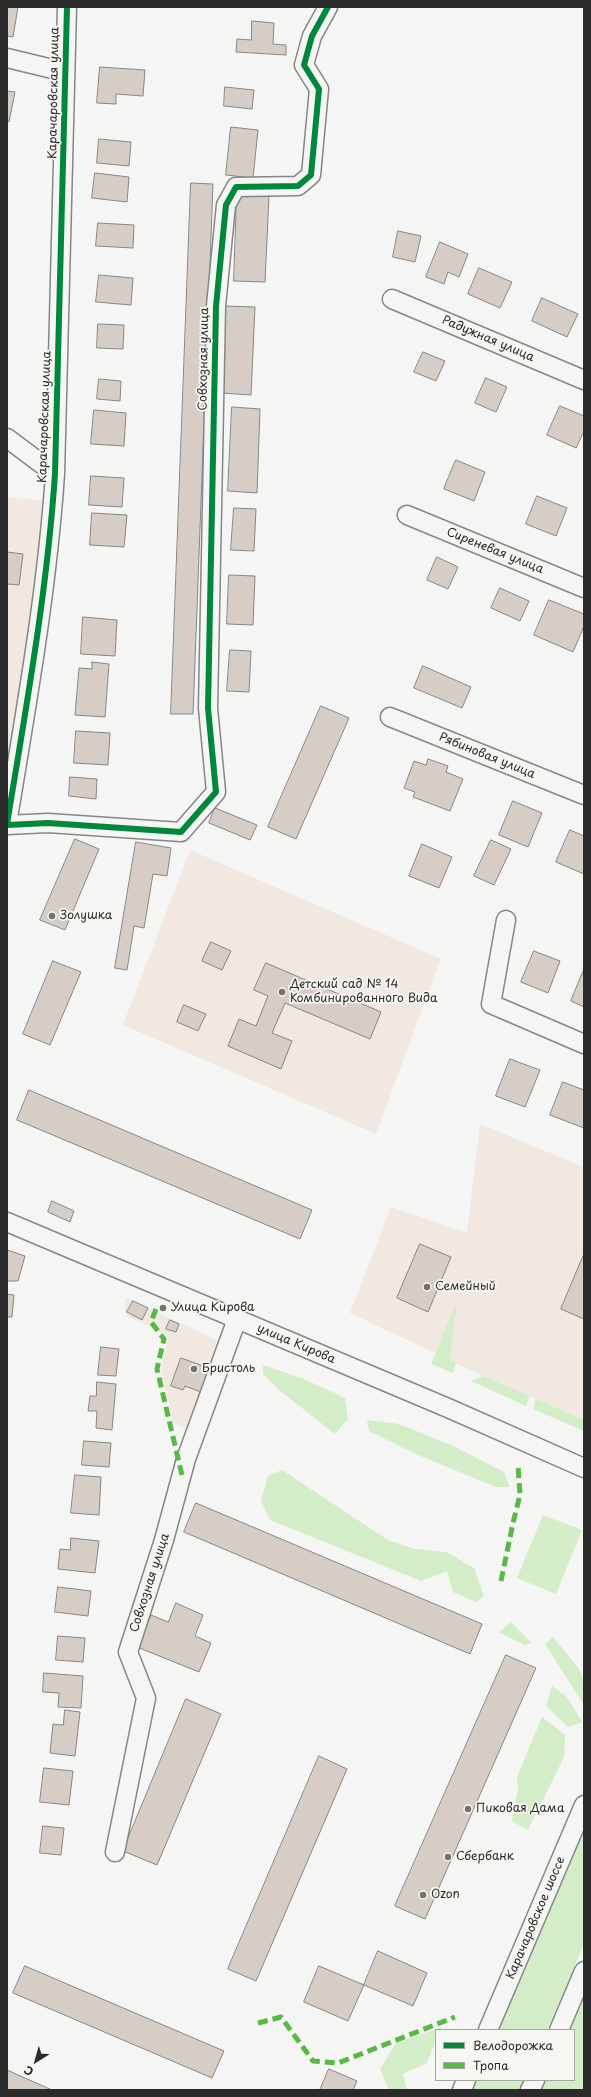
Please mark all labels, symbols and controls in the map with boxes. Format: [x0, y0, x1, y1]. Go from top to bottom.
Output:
street label: Карачаровская улица [46, 27, 62, 159]
street label: Совхозная улица [196, 307, 212, 411]
street label: Радужная улица [440, 313, 536, 365]
street label: Карачаровская улица [36, 351, 54, 483]
street label: Сиреневая улица [444, 525, 546, 577]
street label: Рябиновая улица [437, 730, 537, 782]
place label: Золушка [60, 909, 112, 923]
marker: Золушка [47, 911, 57, 921]
place label: Детский сад № 14 Комбинированного Вида [290, 978, 438, 1006]
marker: Детский сад № 14 Комбинированного Вида [277, 987, 287, 997]
place label: Семейный [435, 1280, 496, 1294]
marker: Семейный [422, 1282, 432, 1292]
place label: Улица Кирова [171, 1301, 255, 1315]
marker: Улица Кирова [158, 1303, 168, 1313]
street label: улица Кирова [255, 1321, 337, 1367]
place label: Бристоль [202, 1362, 255, 1376]
marker: Бристоль [189, 1364, 199, 1374]
street label: Совхозная улица [127, 1532, 173, 1634]
place label: Пиковая Дама [476, 1802, 564, 1816]
marker: Пиковая Дама [463, 1804, 473, 1814]
place label: Сбербанк [456, 1850, 514, 1864]
marker: Сбербанк [443, 1852, 453, 1862]
street label: Карачаровское шоссе [504, 1854, 568, 1982]
place label: Ozon [431, 1888, 460, 1902]
marker: Ozon [418, 1890, 428, 1900]
legend [435, 2029, 575, 2081]
text: Велодорожка [473, 2036, 553, 2054]
north arrow [16, 2041, 56, 2081]
text: Тропа [473, 2056, 509, 2074]
text: С [20, 2062, 37, 2080]

